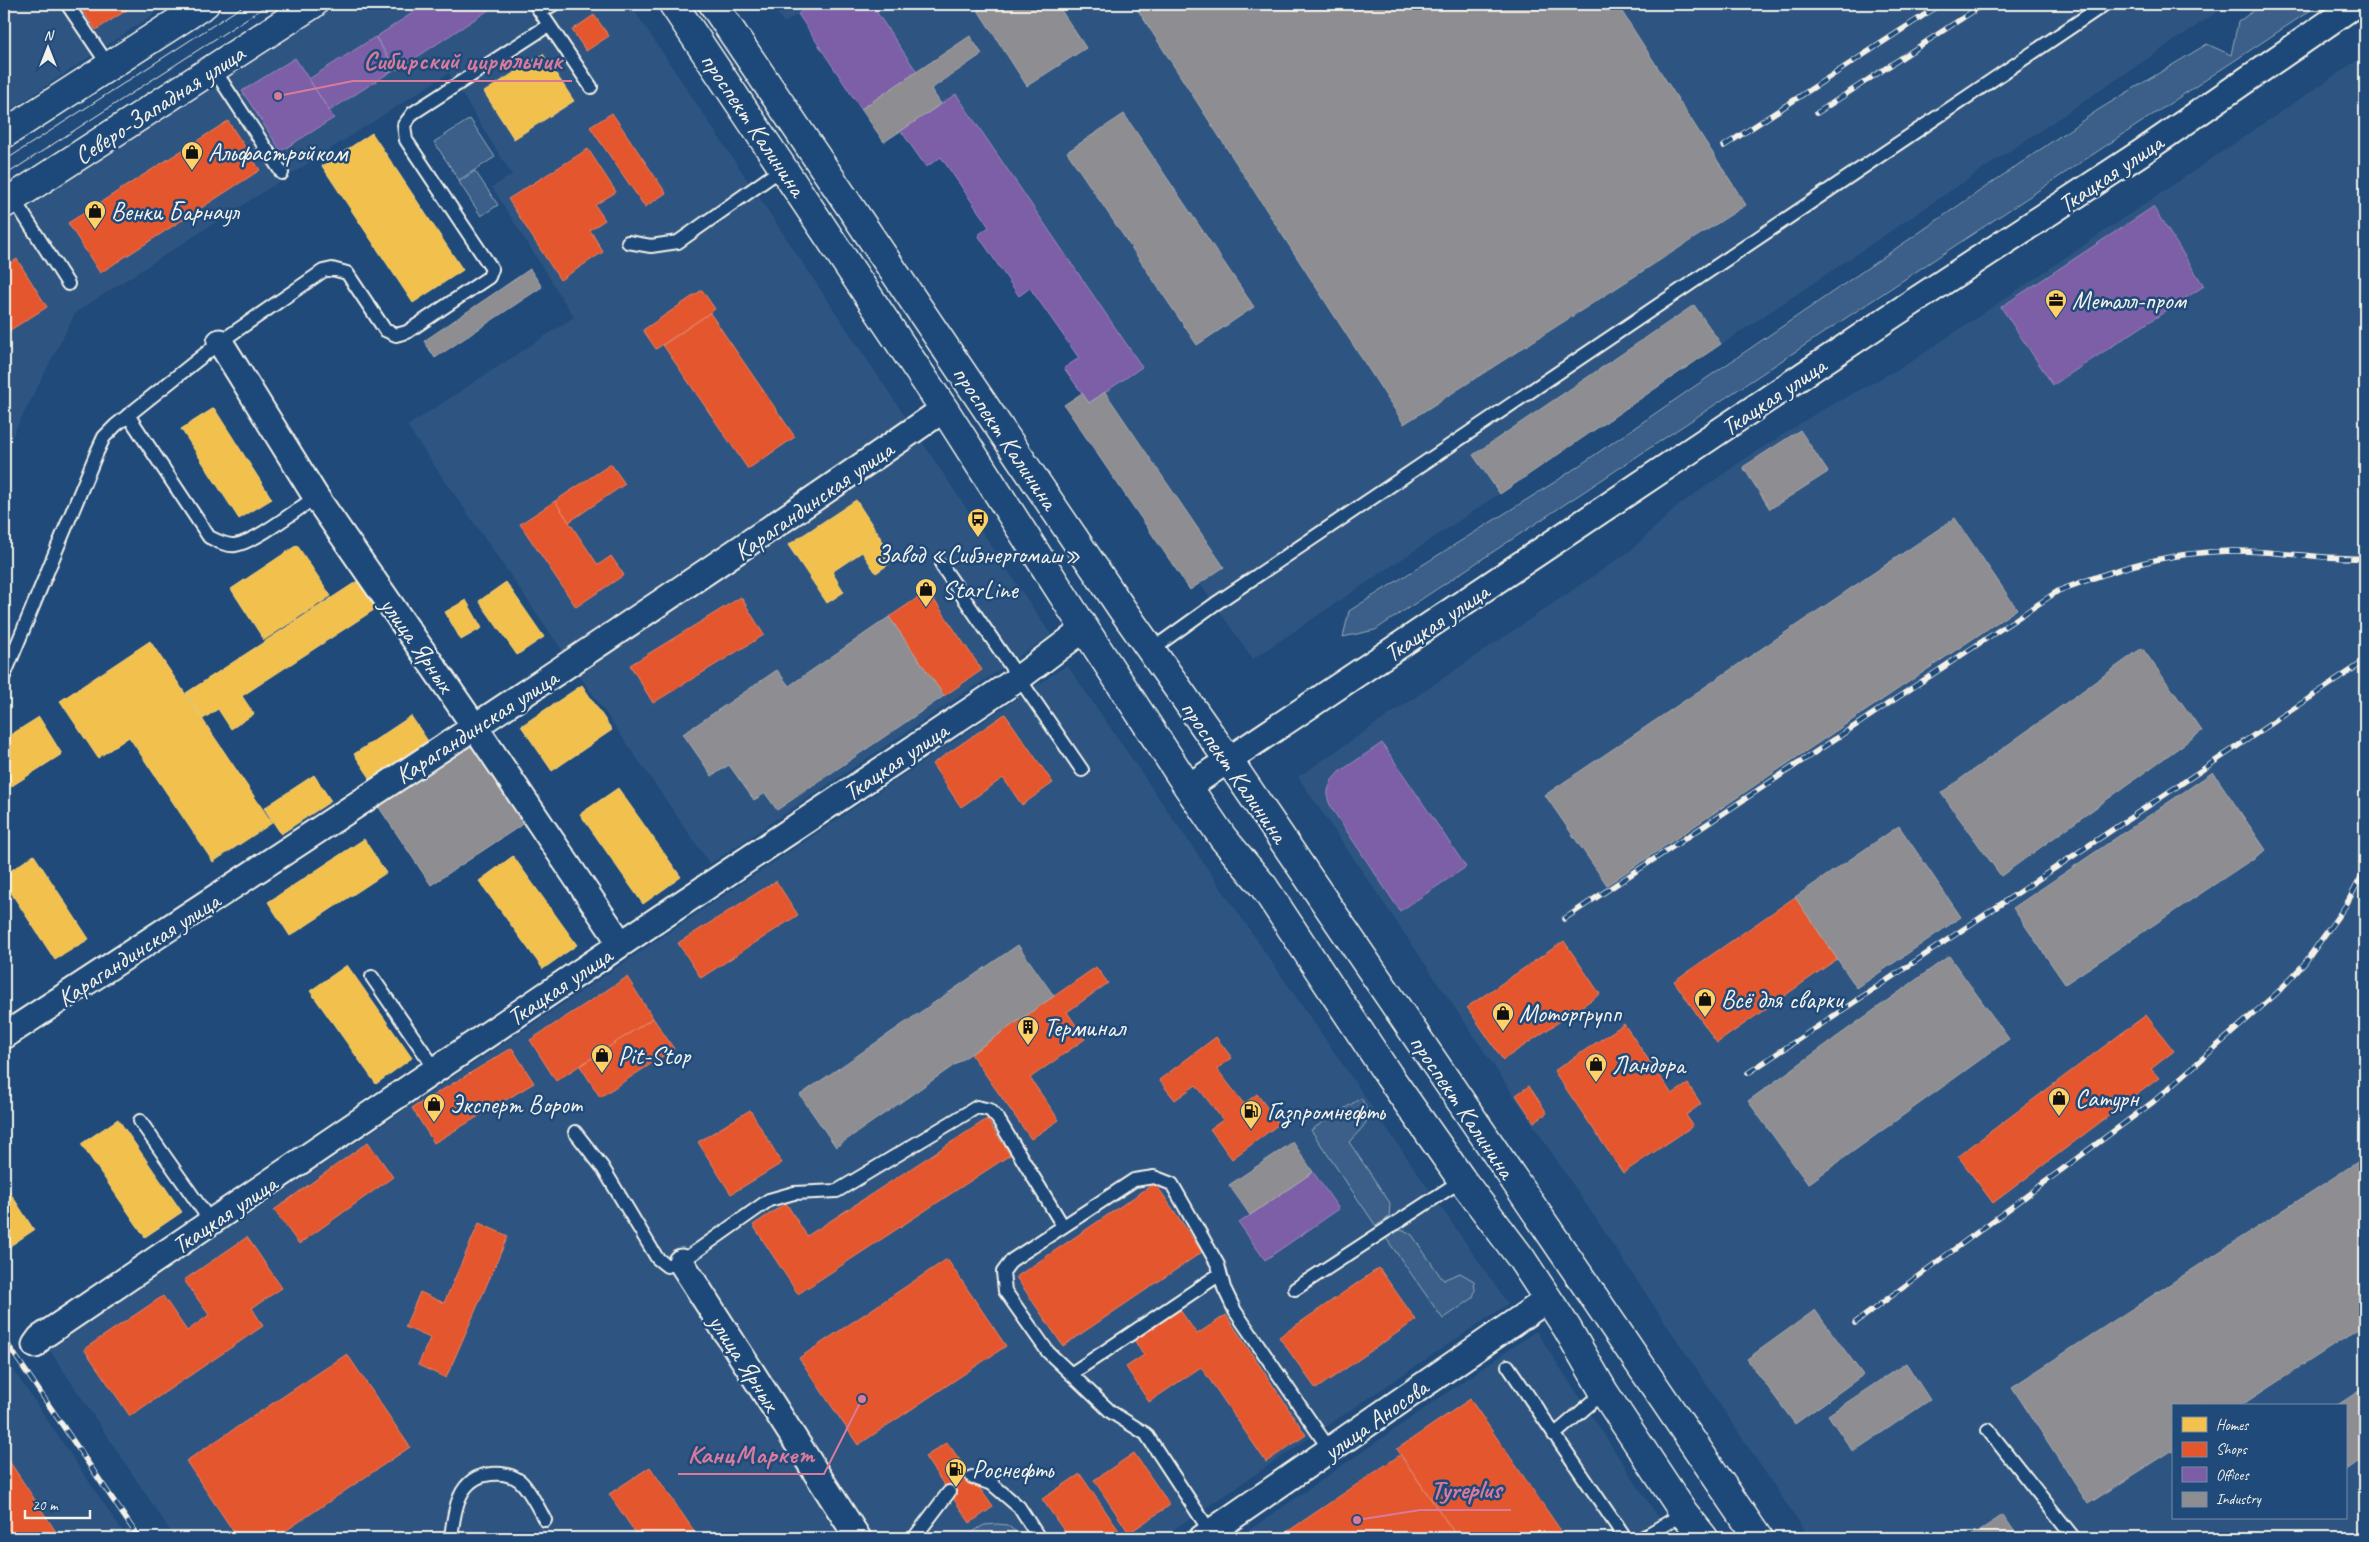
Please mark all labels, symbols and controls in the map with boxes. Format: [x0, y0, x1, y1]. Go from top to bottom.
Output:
north arrow [22, 22, 72, 72]
text: N [44, 27, 55, 44]
street label: Северо-Западная улица [68, 37, 253, 172]
callout: Сибирский цирюльник [353, 40, 572, 81]
text: Сибирский цирюльник [363, 44, 565, 77]
street label: проспект Калинина [693, 46, 815, 205]
street label: Ткацкая улица [2052, 125, 2172, 221]
place label: Альфастройком [208, 137, 349, 169]
shop icon: Альфастройком [180, 140, 204, 171]
place label: Венки Барнаул [111, 196, 240, 228]
shop icon: Венки Барнаул [83, 199, 107, 230]
place label: Металл-пром [2072, 285, 2188, 317]
office icon: Металл-пром [2044, 288, 2068, 319]
street label: Ткацкая улица [1715, 348, 1835, 444]
street label: проспект Калинина [945, 359, 1067, 518]
street label: Карагандинская улица [727, 432, 902, 568]
bus stop icon: Завод «Сибэнергомаш» [966, 507, 990, 538]
place label: Завод «Сибэнергомаш» [876, 539, 1080, 571]
place label: StarLine [942, 574, 1019, 606]
street label: Ткацкая улица [1378, 574, 1498, 670]
shop icon: StarLine [914, 577, 938, 608]
street label: улица Ярных [372, 589, 463, 700]
street label: Карагандинская улица [389, 661, 566, 791]
street label: проспект Калинина [1173, 694, 1297, 851]
street label: Ткацкая улица [837, 713, 957, 809]
street label: Карагандинская улица [51, 884, 228, 1014]
street label: Ткацкая улица [501, 938, 621, 1034]
place label: Всё для сварки [1721, 984, 1845, 1016]
shop icon: Всё для сварки [1693, 987, 1717, 1018]
place label: Моторгрупп [1519, 998, 1623, 1030]
shop icon: Моторгрупп [1491, 1001, 1515, 1032]
place label: Терминал [1044, 1012, 1128, 1044]
building icon: Терминал [1016, 1015, 1040, 1046]
street label: проспект Калинина [1402, 1028, 1524, 1187]
place label: Pit-Stop [618, 1040, 692, 1072]
shop icon: Pit-Stop [590, 1043, 614, 1074]
place label: Ландора [1612, 1049, 1688, 1081]
shop icon: Ландора [1584, 1052, 1608, 1083]
place label: Сатурн [2075, 1083, 2140, 1115]
shop icon: Сатурн [2047, 1086, 2071, 1117]
place label: Эксперт Ворот [450, 1089, 584, 1121]
shop icon: Эксперт Ворот [422, 1092, 446, 1123]
place label: Газпромнефть [1267, 1096, 1387, 1129]
fuel station icon: Газпромнефть [1239, 1099, 1263, 1130]
street label: Ткацкая улица [166, 1166, 286, 1262]
street label: улица Ярных [700, 1306, 789, 1419]
street label: улица Аносова [1315, 1370, 1437, 1469]
legend [2172, 1404, 2346, 1520]
text: Homes [2216, 1416, 2250, 1435]
callout: КанцМаркет [678, 1433, 824, 1474]
text: КанцМаркет [688, 1438, 816, 1471]
text: Shops [2216, 1440, 2249, 1459]
place label: Роснефть [972, 1454, 1055, 1486]
fuel station icon: Роснефть [944, 1457, 968, 1488]
text: Offices [2216, 1466, 2250, 1485]
callout: Tyreplus [1420, 1469, 1511, 1510]
text: Tyreplus [1431, 1473, 1504, 1506]
scale bar [25, 1487, 90, 1519]
text: Industry [2216, 1490, 2263, 1509]
text: 20 m [32, 1496, 59, 1515]

